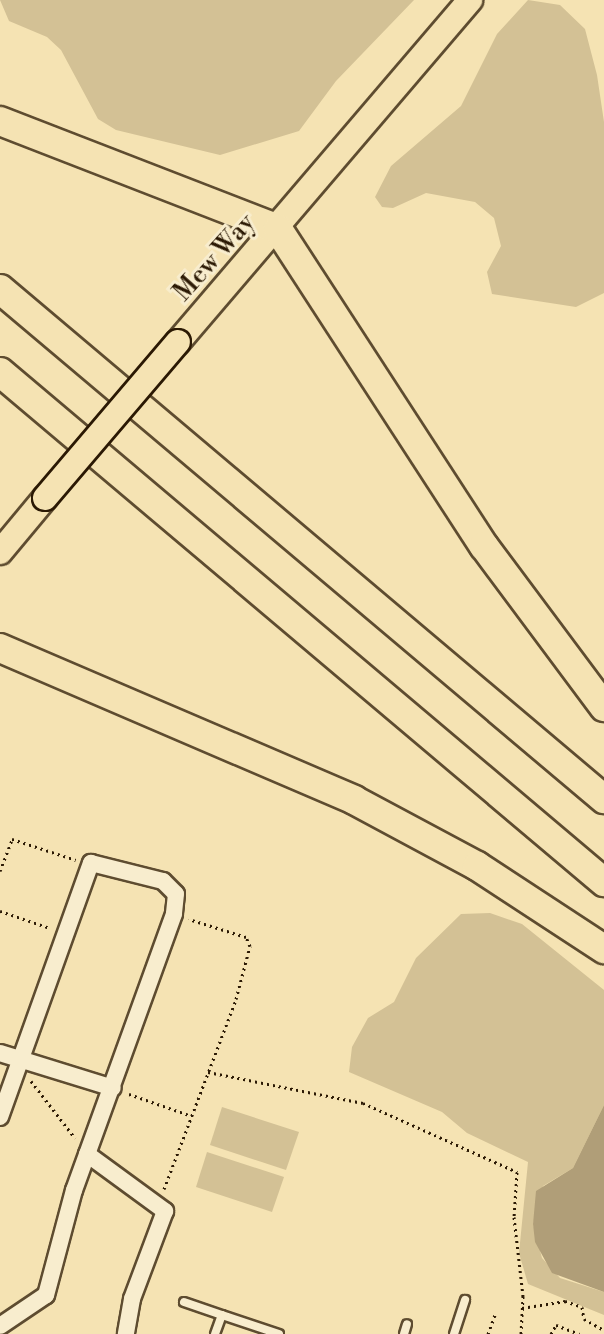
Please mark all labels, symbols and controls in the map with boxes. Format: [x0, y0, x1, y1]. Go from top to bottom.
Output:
street label: Mew Way [168, 208, 262, 308]

